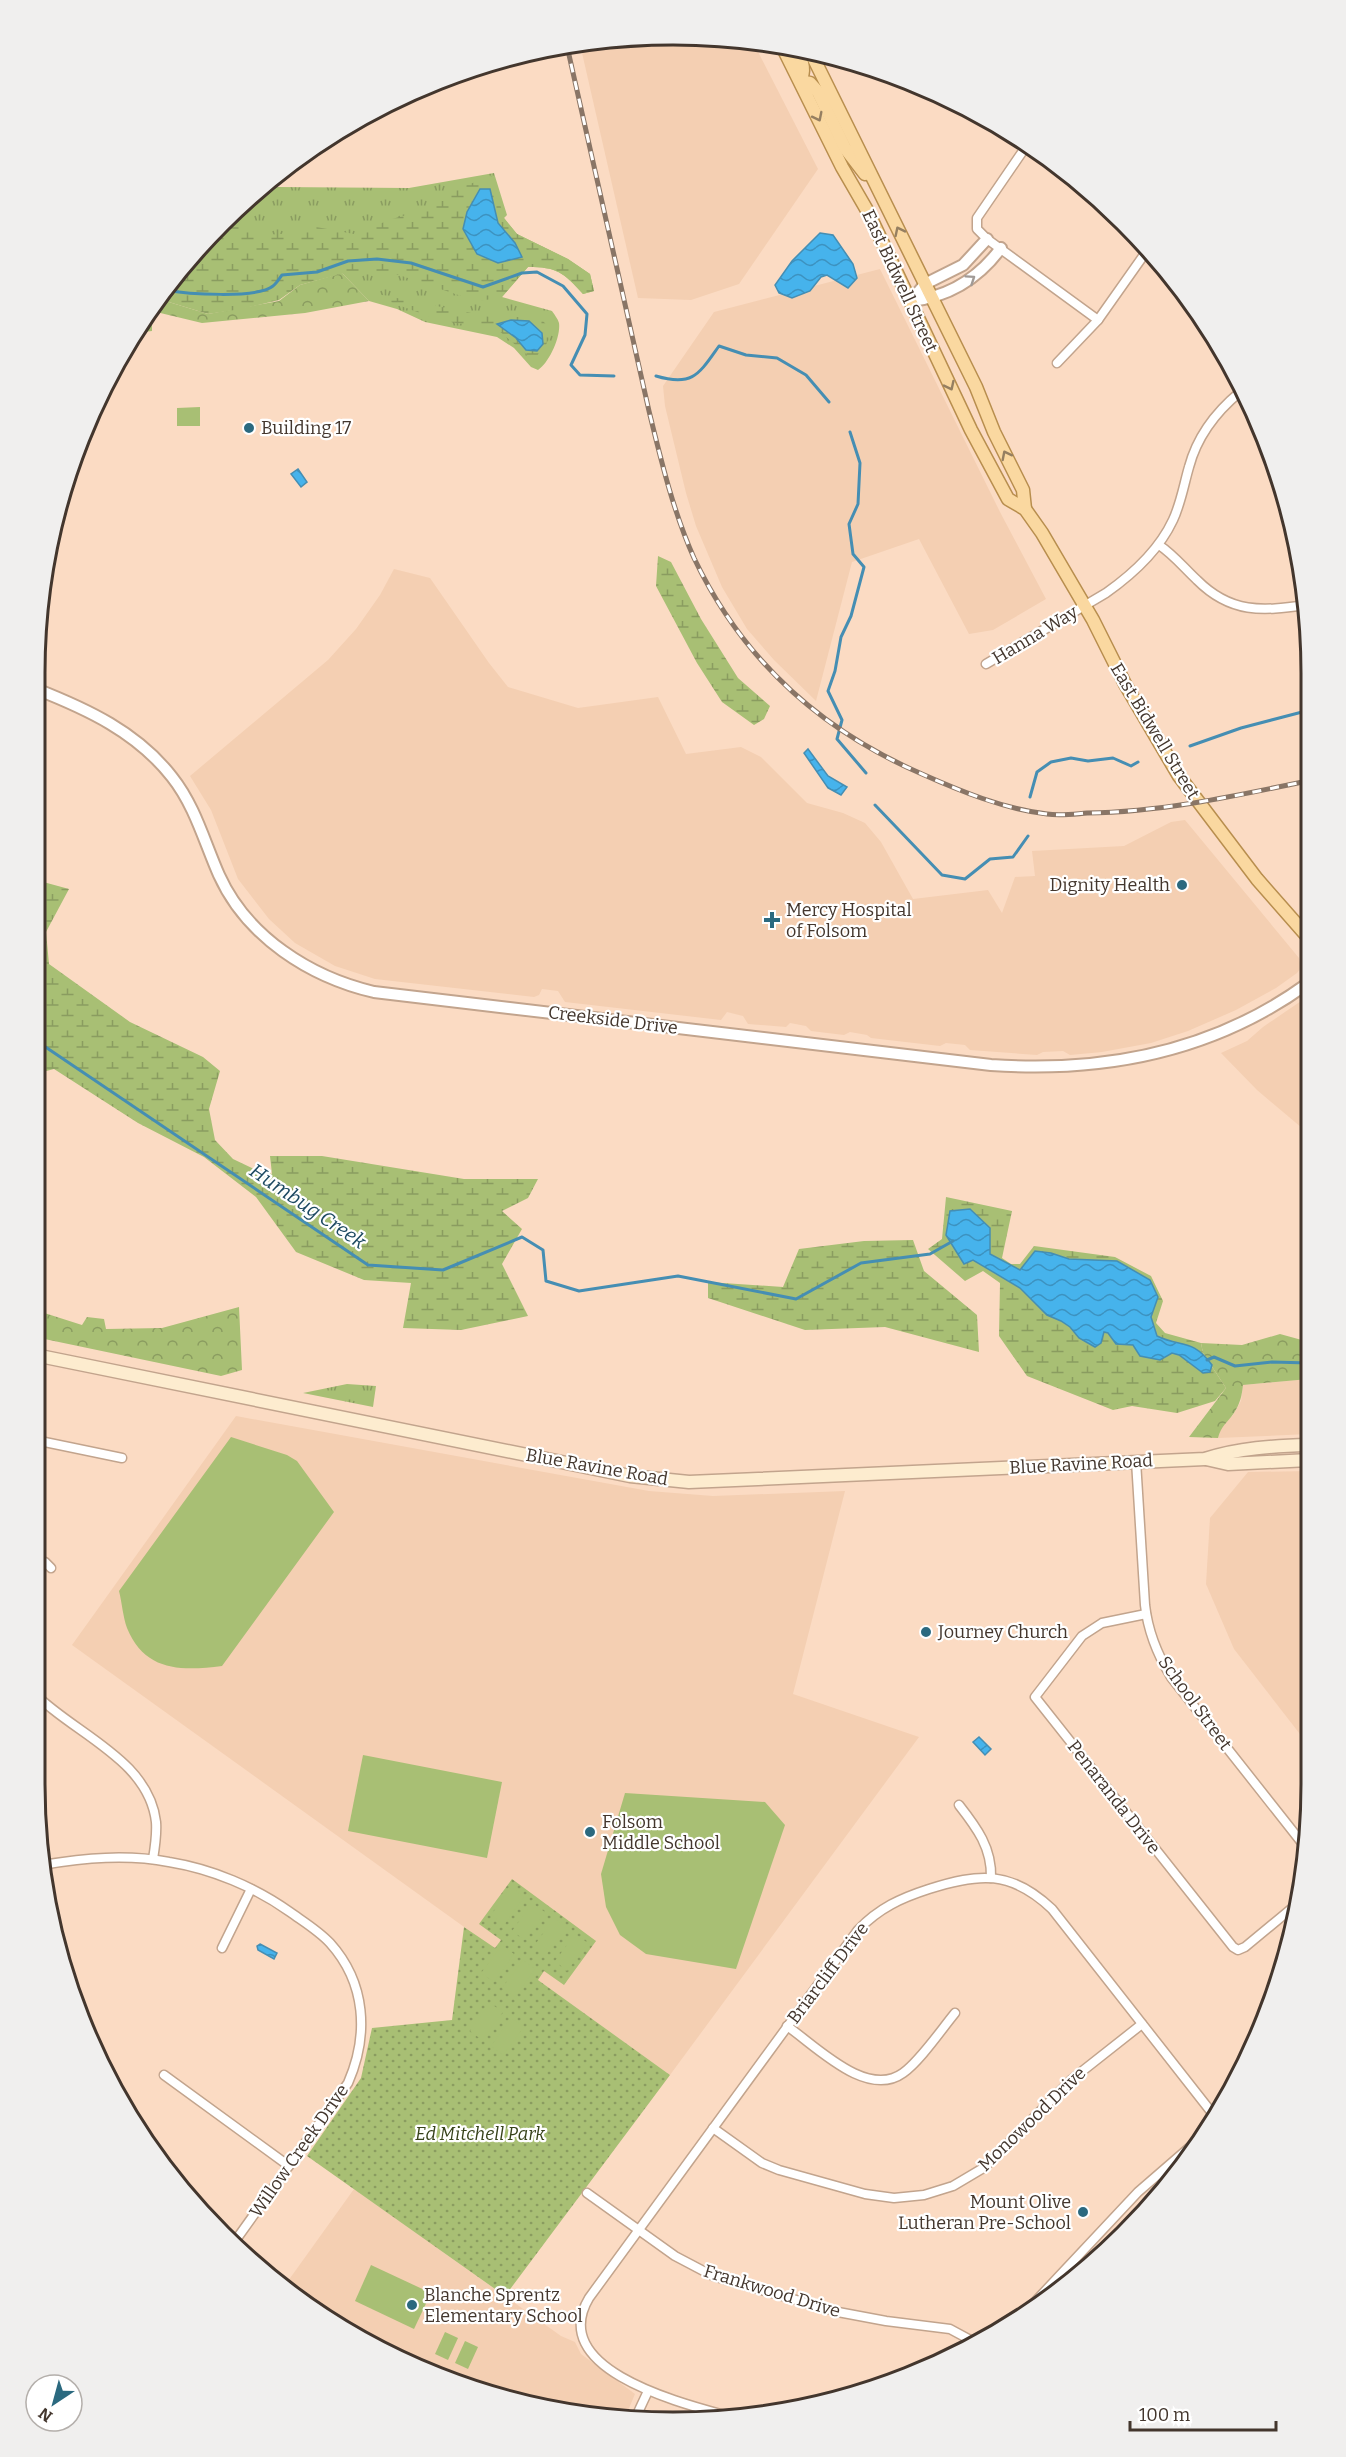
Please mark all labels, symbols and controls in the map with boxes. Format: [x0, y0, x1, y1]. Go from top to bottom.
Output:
one-way arrow [811, 111, 822, 121]
street label: East Bidwell Street [857, 206, 943, 356]
one-way arrow [895, 227, 907, 238]
one-way arrow [964, 275, 975, 286]
one-way arrow [942, 380, 954, 391]
place label: Building 17 [261, 417, 351, 439]
marker: Building 17 [242, 421, 256, 435]
one-way arrow [1002, 451, 1013, 461]
street label: Hanna Way [988, 601, 1082, 669]
street label: East Bidwell Street [1106, 659, 1205, 804]
place label: Dignity Health [1050, 874, 1170, 896]
marker: Dignity Health [1175, 878, 1189, 892]
place label: Mercy Hospital of Folsom [786, 899, 912, 942]
marker: Mercy Hospital of Folsom [763, 911, 781, 929]
street label: Creekside Drive [547, 1001, 679, 1039]
water label: Humbug Creek [245, 1158, 371, 1254]
street label: Blue Ravine Road [524, 1444, 670, 1490]
street label: Blue Ravine Road [1009, 1449, 1154, 1479]
place label: Journey Church [937, 1621, 1068, 1643]
marker: Journey Church [919, 1625, 933, 1639]
street label: School Street [1153, 1652, 1237, 1755]
street label: Penaranda Drive [1063, 1736, 1165, 1858]
place label: Folsom Middle School [602, 1811, 720, 1854]
marker: Folsom Middle School [583, 1825, 597, 1839]
street label: Briarcliff Drive [783, 1918, 873, 2028]
street label: Monowood Drive [974, 2062, 1090, 2176]
street label: Willow Creek Drive [245, 2080, 353, 2222]
park label: Ed Mitchell Park [415, 2123, 545, 2145]
place label: Mount Olive Lutheran Pre-School [898, 2191, 1071, 2234]
marker: Mount Olive Lutheran Pre-School [1076, 2205, 1090, 2219]
street label: Frankwood Drive [701, 2260, 843, 2322]
place label: Blanche Sprentz Elementary School [424, 2284, 583, 2327]
marker: Blanche Sprentz Elementary School [405, 2298, 419, 2312]
north arrow [24, 2373, 84, 2433]
scale bar [1130, 2394, 1276, 2432]
text: N [35, 2403, 56, 2426]
text: 100 m [1139, 2404, 1190, 2426]

